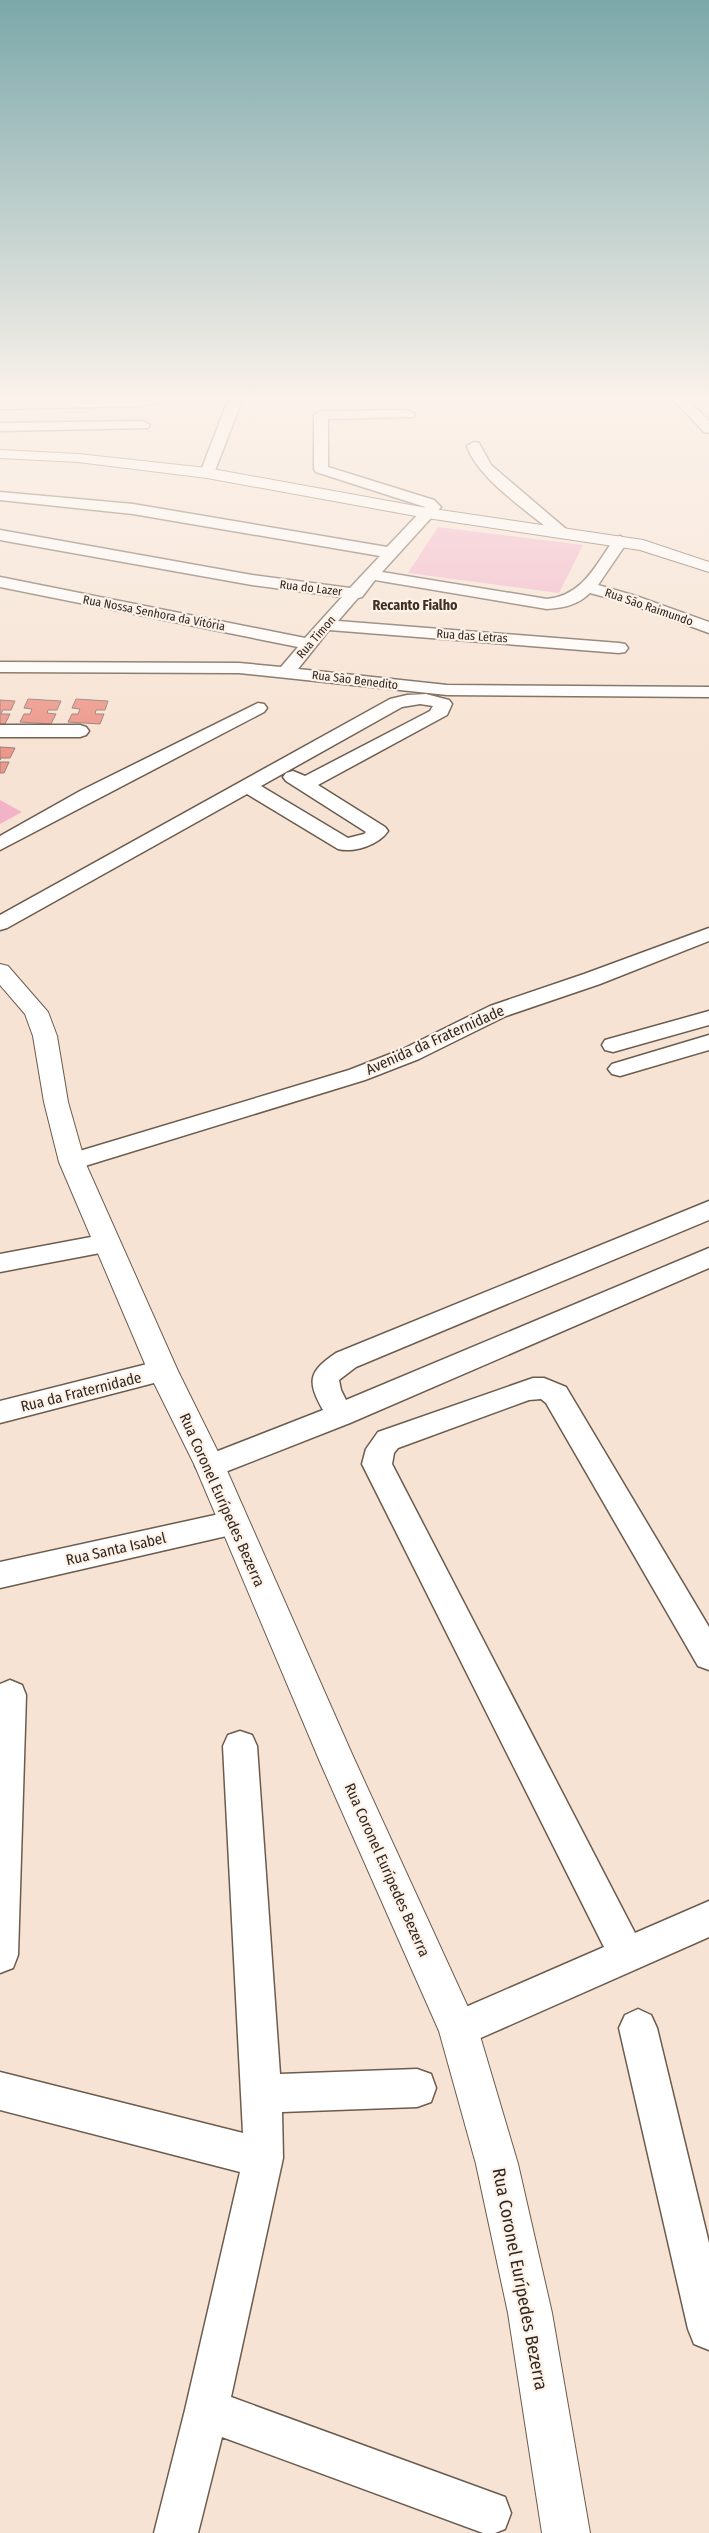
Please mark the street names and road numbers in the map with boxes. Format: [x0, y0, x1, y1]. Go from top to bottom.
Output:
street label: Rua do Lazer [279, 577, 344, 599]
street label: Rua São Raimundo [603, 585, 695, 629]
street label: Rua Nossa Senhora da Vitória [82, 592, 226, 634]
street label: Rua Timon [294, 613, 338, 661]
street label: Rua das Letras [436, 627, 508, 645]
street label: Rua São Benedito [311, 668, 399, 692]
street label: Avenida da Fraternidade [363, 1001, 507, 1079]
street label: Rua da Fraternidade [19, 1368, 143, 1416]
street label: Rua Coronel Eurípedes Bezerra [176, 1410, 268, 1590]
street label: Rua Santa Isabel [64, 1529, 168, 1569]
street label: Rua Coronel Eurípedes Bezerra [341, 1780, 433, 1960]
street label: Rua Coronel Eurípedes Bezerra [488, 2166, 552, 2392]

